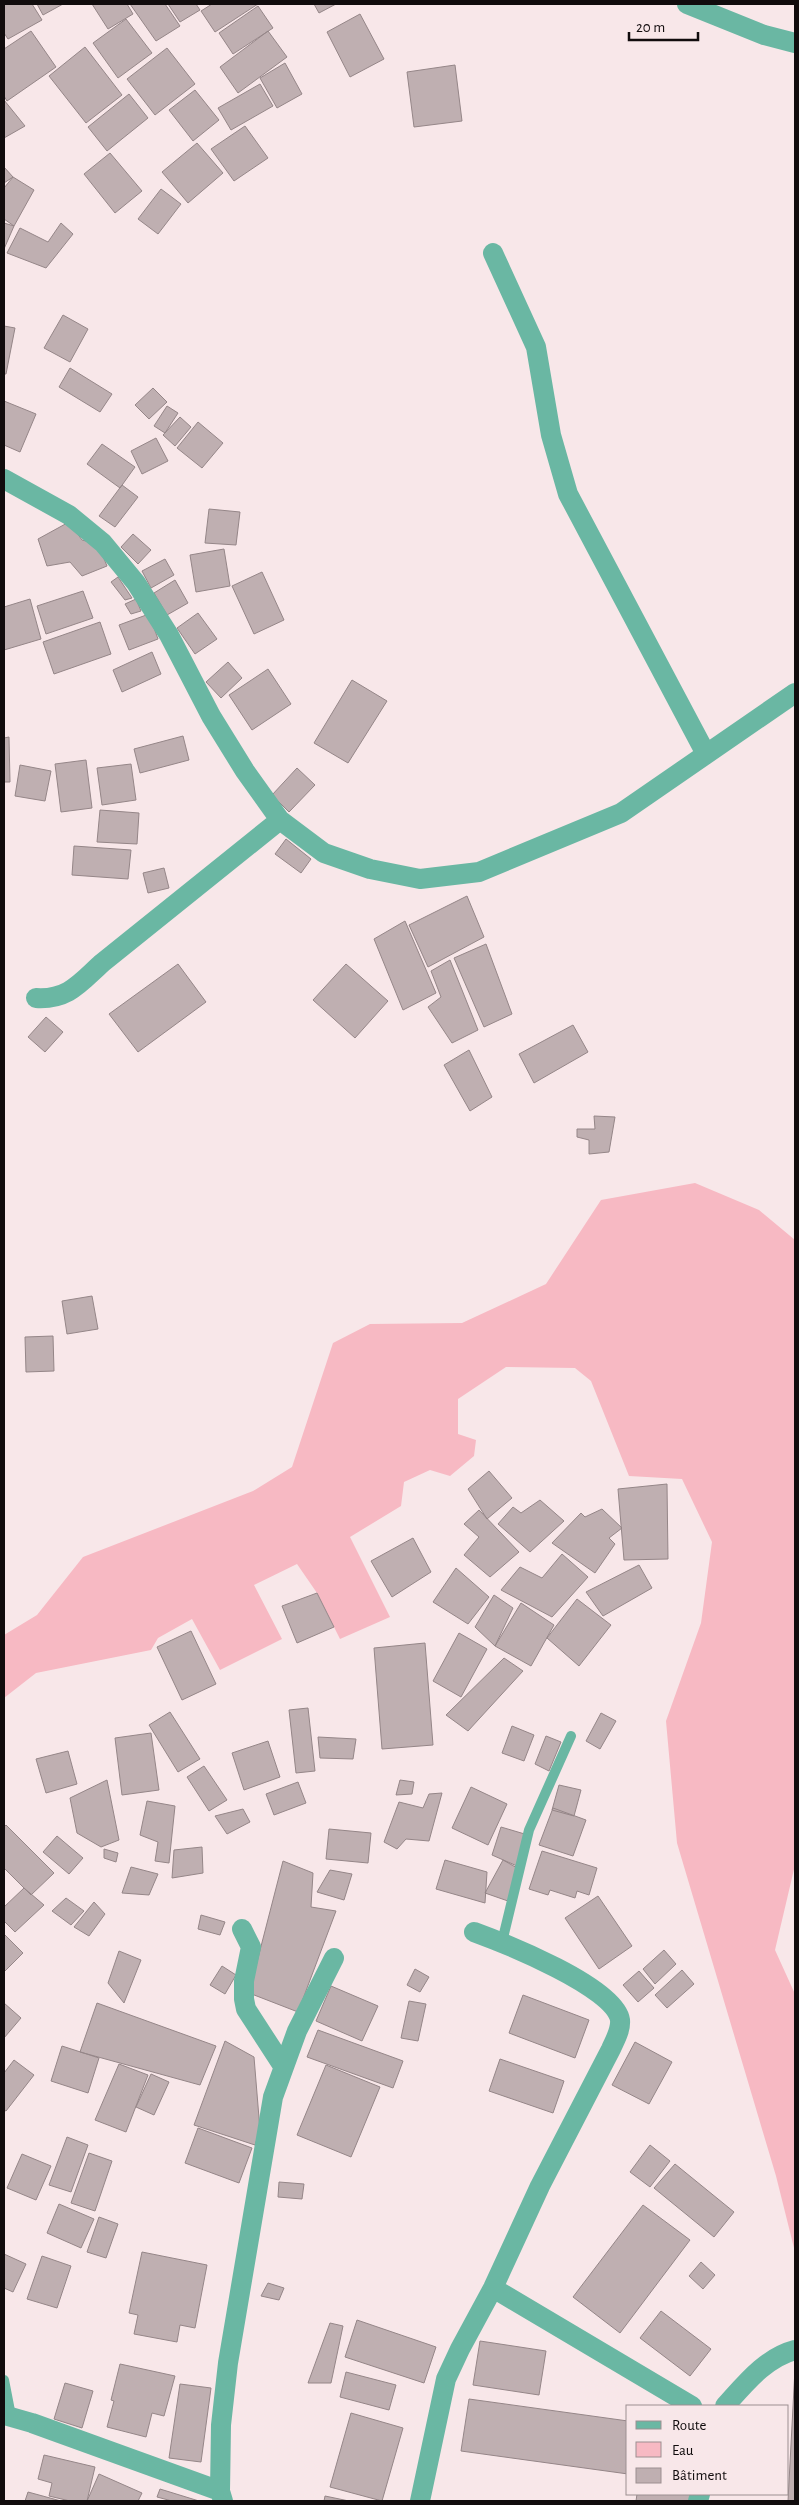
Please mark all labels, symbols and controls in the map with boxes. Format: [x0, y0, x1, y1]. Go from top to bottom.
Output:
scale bar [629, 10, 698, 42]
text: 20 m [636, 20, 665, 35]
legend [626, 2405, 789, 2495]
text: Route [672, 2418, 706, 2433]
text: Eau [672, 2443, 694, 2458]
text: Bâtiment [672, 2468, 727, 2483]

